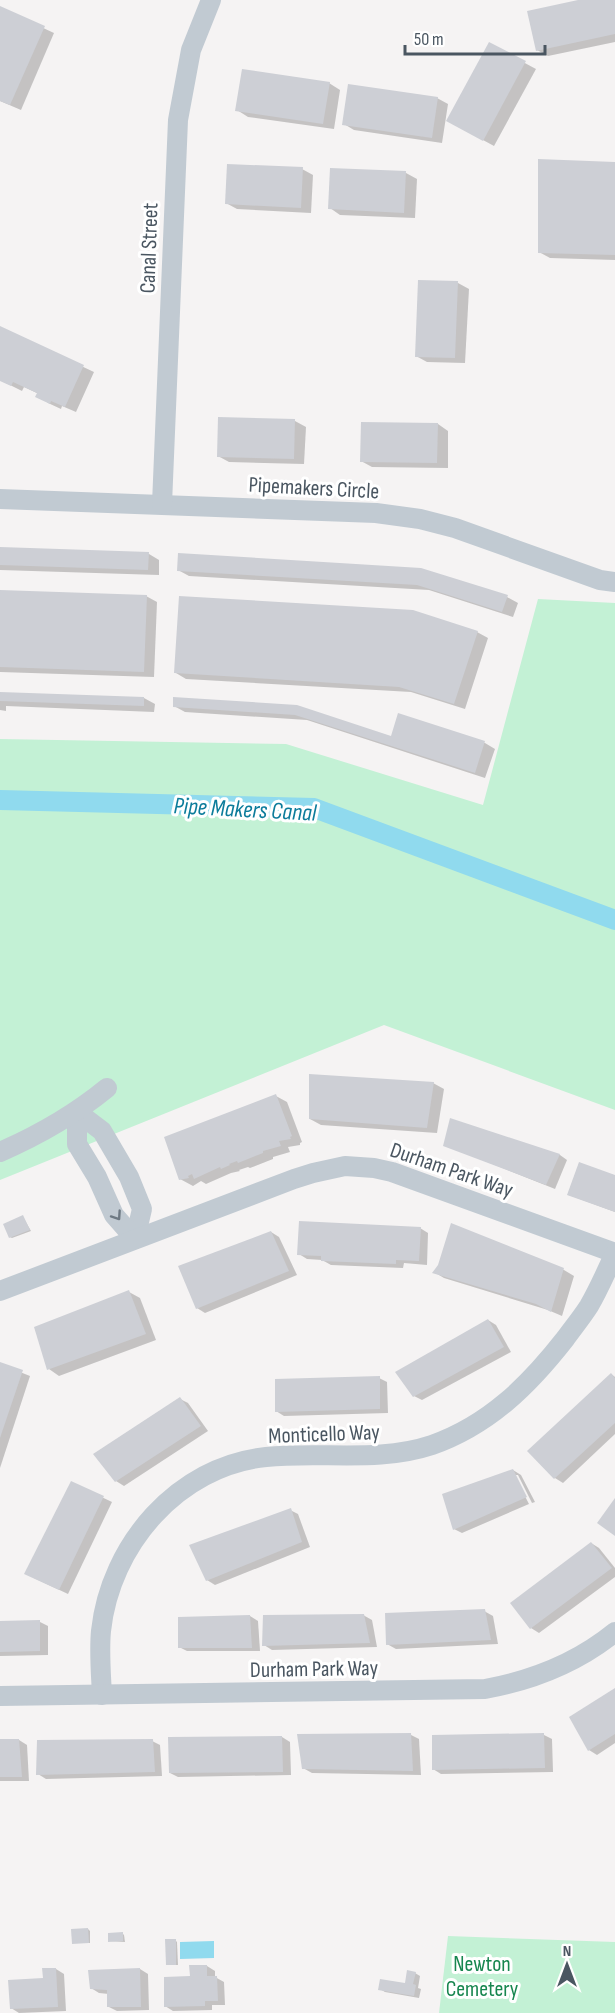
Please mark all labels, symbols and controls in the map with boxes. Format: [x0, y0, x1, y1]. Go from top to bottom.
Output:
scale bar [405, 18, 544, 56]
text: 50 m [414, 29, 444, 50]
street label: Canal Street [134, 202, 165, 294]
street label: Pipemakers Circle [248, 472, 380, 505]
water label: Pipe Makers Canal [173, 791, 318, 828]
street label: Durham Park Way [387, 1137, 517, 1204]
one-way arrow [110, 1210, 121, 1221]
street label: Monticello Way [268, 1419, 381, 1450]
street label: Durham Park Way [250, 1655, 379, 1684]
north arrow [537, 1935, 597, 1995]
text: N [563, 1942, 571, 1961]
park label: Newton Cemetery [446, 1951, 519, 2003]

